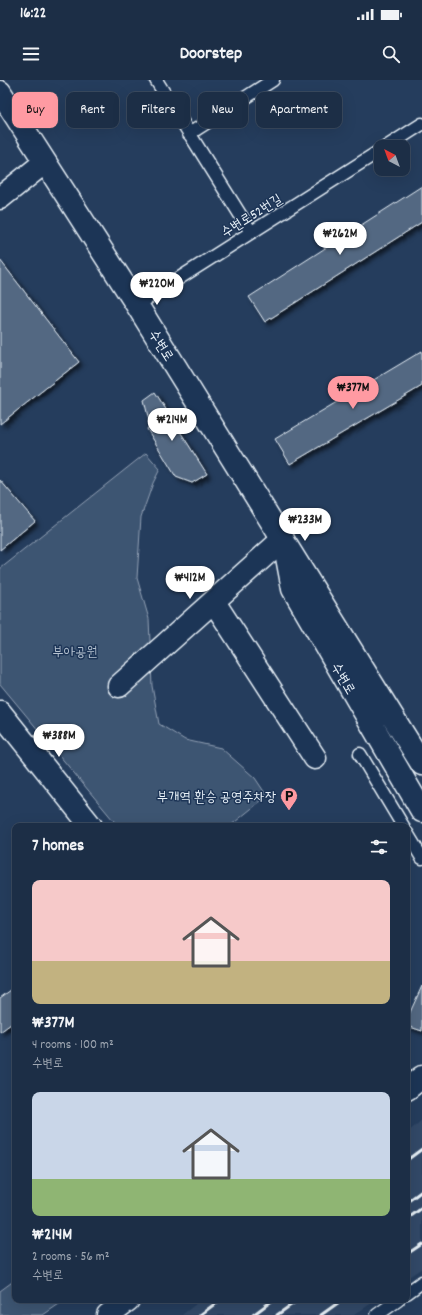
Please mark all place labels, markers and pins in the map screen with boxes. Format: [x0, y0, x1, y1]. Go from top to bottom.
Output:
pin: ₩262M [312, 222, 368, 256]
pin: ₩220M [129, 272, 185, 306]
pin: ₩377M [325, 376, 381, 410]
pin: ₩214M [144, 408, 200, 442]
pin: ₩233M [277, 508, 333, 542]
pin: ₩412M [162, 566, 218, 600]
pin: ₩388M [31, 724, 87, 758]
parking icon: 부개역 환승 공영주차장 [279, 786, 299, 811]
place label: 부개역 환승 공영주차장 [157, 788, 277, 808]

